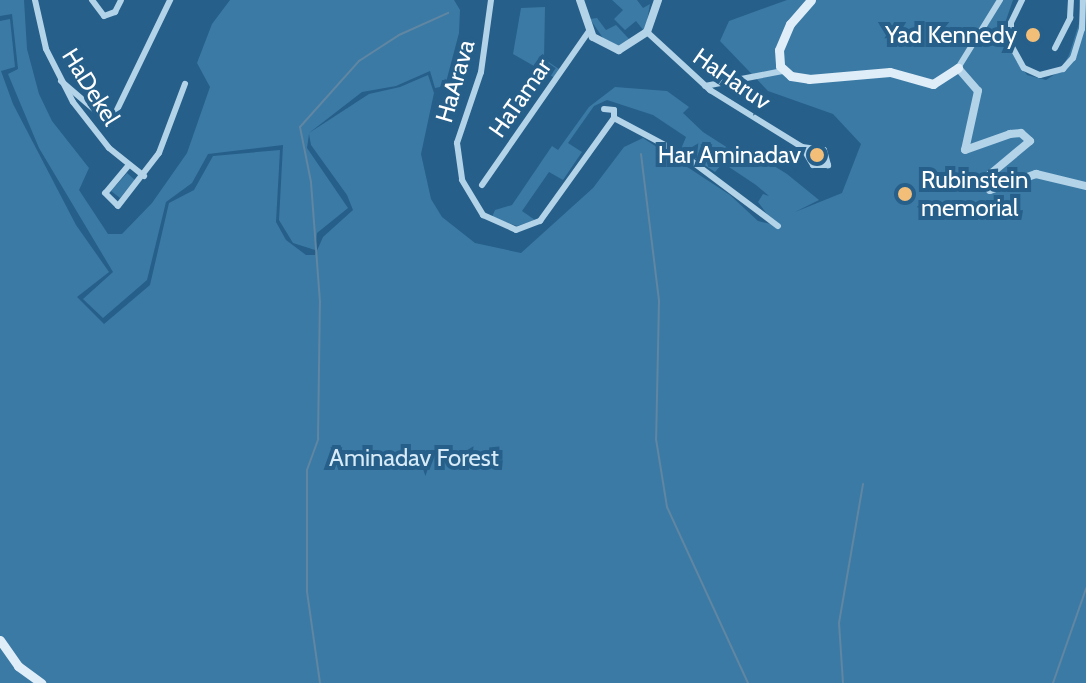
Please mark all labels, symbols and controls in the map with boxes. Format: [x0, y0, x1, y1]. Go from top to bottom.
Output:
place label: Yad Kennedy [885, 21, 1017, 49]
marker: Yad Kennedy [1024, 26, 1042, 44]
street label: HaArava [429, 36, 481, 126]
street label: HaHaruv [688, 42, 776, 116]
street label: HaDekel [56, 43, 126, 131]
street label: HaTamar [483, 53, 557, 143]
place label: Har Aminadav [658, 141, 801, 169]
marker: Har Aminadav [808, 146, 826, 164]
place label: Rubinstein memorial [921, 166, 1028, 222]
marker: Rubinstein memorial [896, 185, 914, 203]
park label: Aminadav Forest [329, 444, 499, 472]

